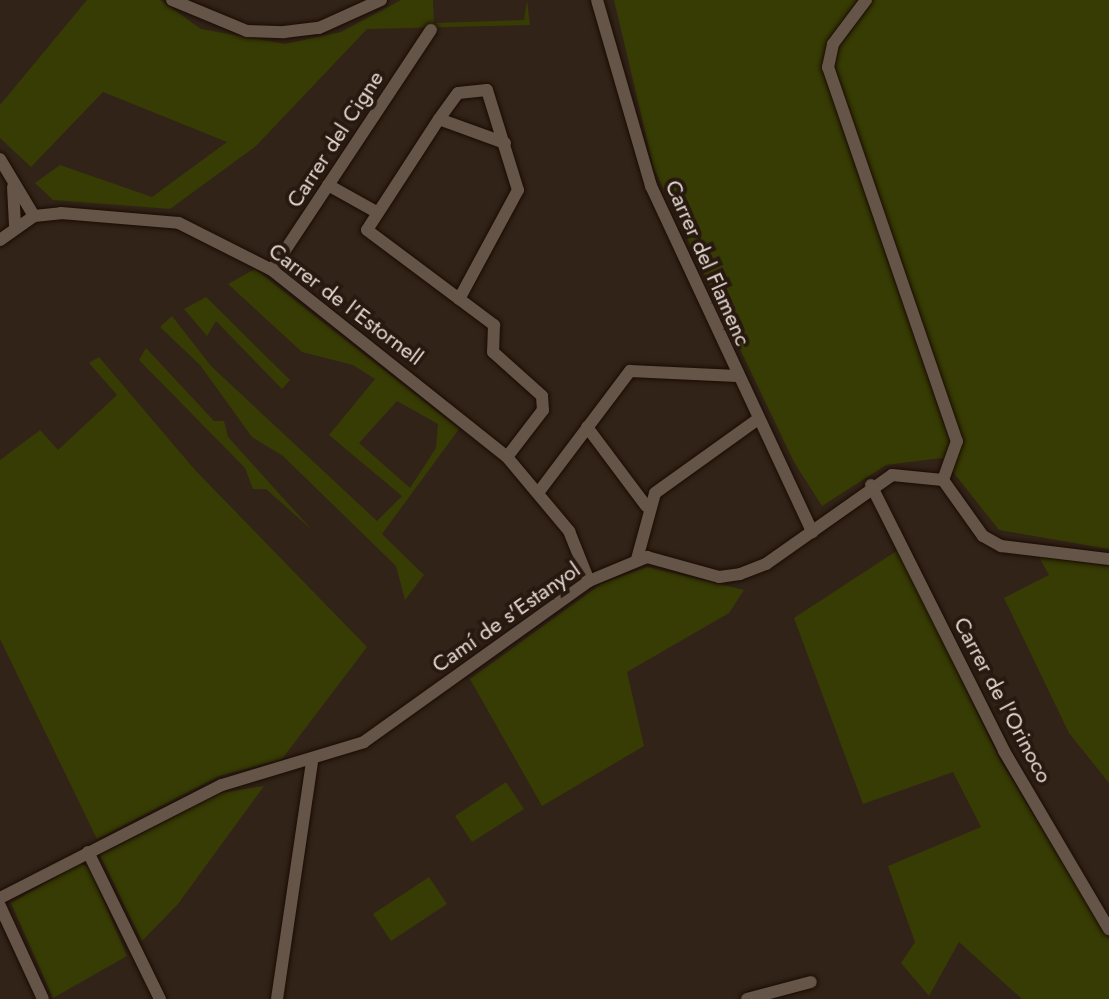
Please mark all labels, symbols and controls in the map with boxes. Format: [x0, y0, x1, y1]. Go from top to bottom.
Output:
street label: Carrer del Cigne [281, 66, 389, 212]
street label: Carrer del Flamenc [660, 176, 756, 350]
street label: Carrer de l'Estornell [264, 237, 428, 371]
street label: Camí de s'Estanyol [427, 556, 585, 678]
street label: Carrer de l'Orinoco [948, 613, 1058, 787]

